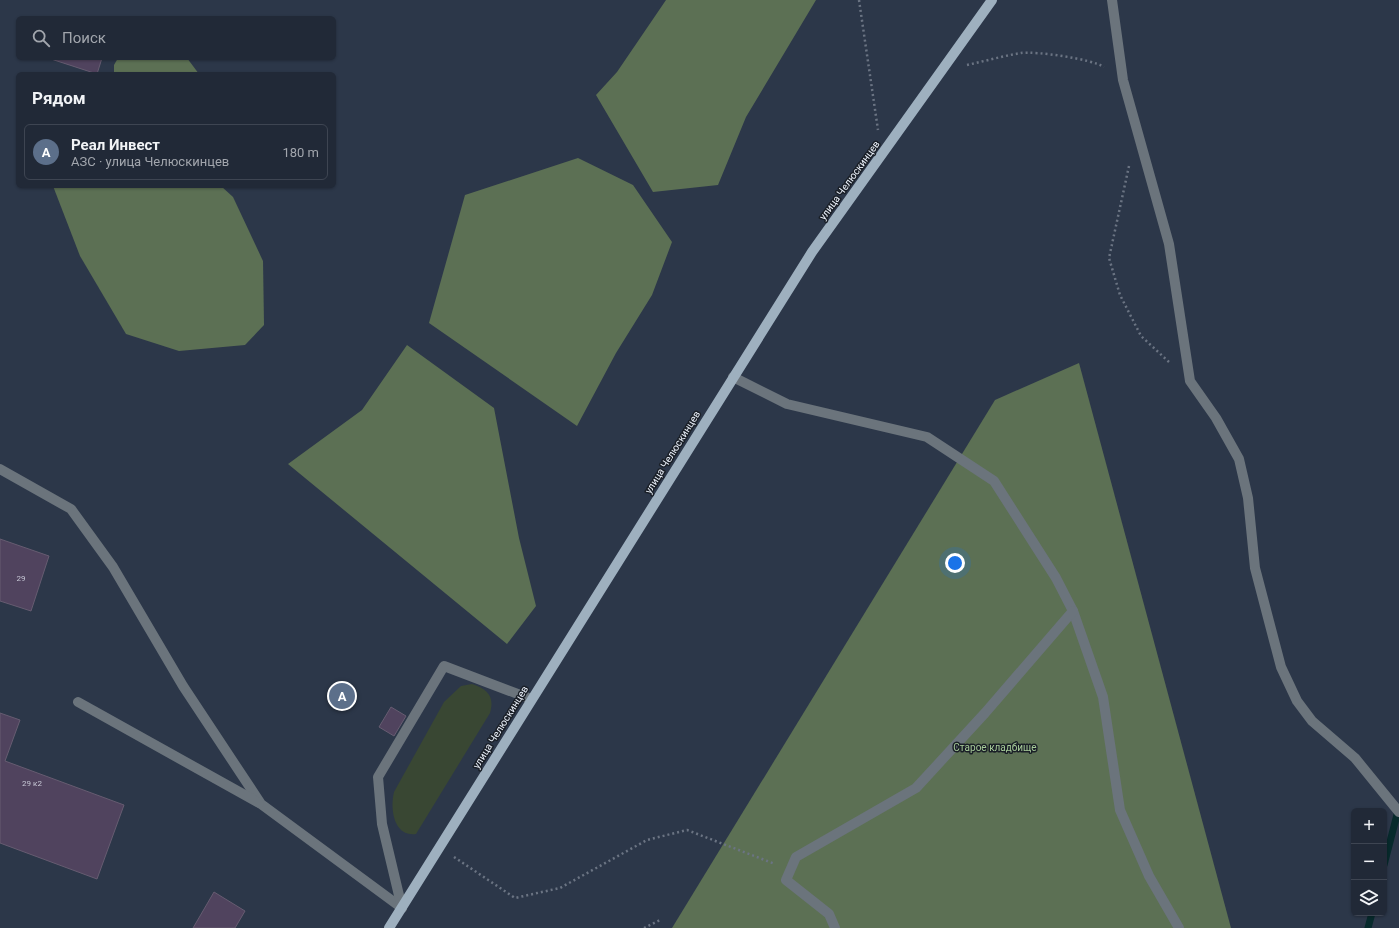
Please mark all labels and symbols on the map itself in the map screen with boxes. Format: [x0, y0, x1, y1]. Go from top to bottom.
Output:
street label: улица Челюскинцев [817, 138, 882, 222]
street label: улица Челюскинцев [643, 409, 702, 496]
your location [945, 553, 965, 573]
house number: 29 [17, 574, 26, 583]
pin: A [329, 681, 355, 711]
street label: улица Челюскинцев [471, 684, 530, 771]
park label: Старое кладбище [953, 742, 1037, 753]
house number: 29 к2 [22, 779, 42, 788]

